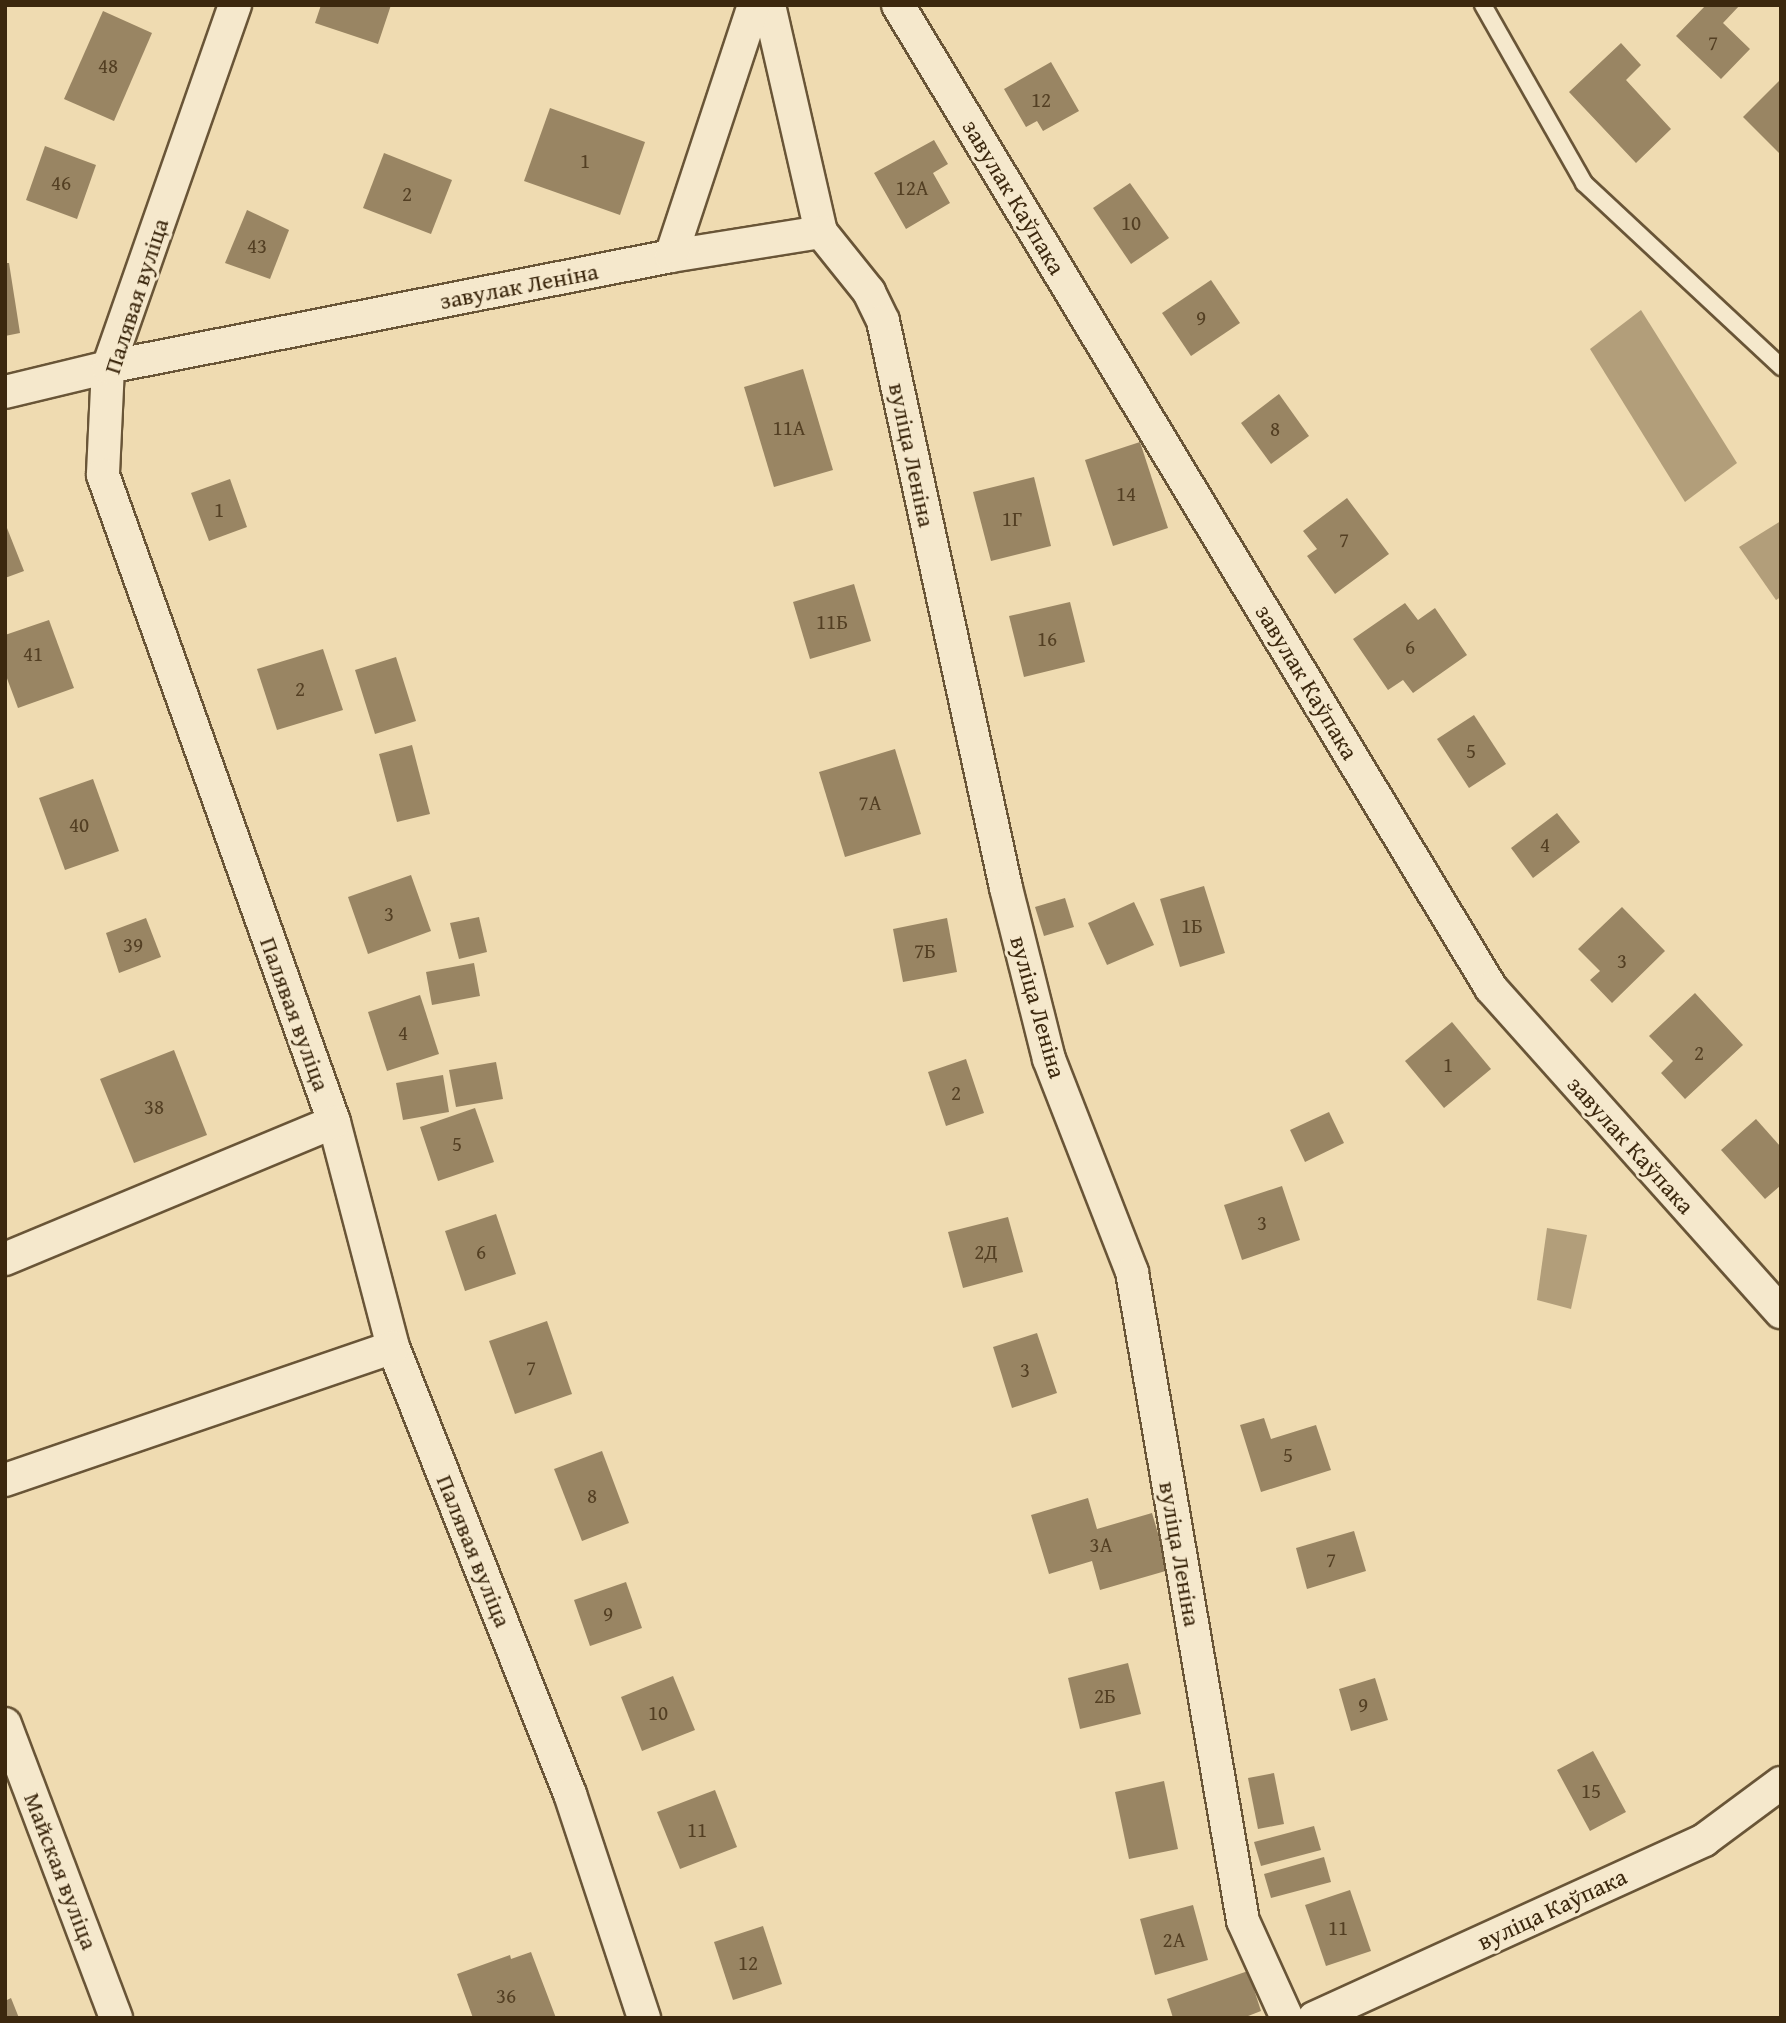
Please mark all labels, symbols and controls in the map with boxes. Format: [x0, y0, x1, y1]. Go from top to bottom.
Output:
house number: 7 [1708, 30, 1718, 56]
house number: 48 [98, 53, 118, 79]
house number: 12 [1031, 87, 1051, 113]
street label: завулак Каўпака [956, 114, 1072, 280]
house number: 1 [580, 148, 590, 174]
house number: 46 [51, 170, 71, 196]
house number: 12А [896, 175, 928, 201]
house number: 2 [402, 181, 412, 207]
house number: 10 [1121, 210, 1141, 236]
street label: Палявая вуліца [97, 215, 175, 377]
house number: 43 [247, 233, 267, 259]
street label: завулак Леніна [437, 257, 601, 315]
house number: 9 [1196, 305, 1206, 331]
street label: вуліца Леніна [883, 380, 941, 530]
house number: 11А [773, 415, 805, 441]
house number: 8 [1270, 416, 1280, 442]
house number: 14 [1116, 481, 1136, 507]
house number: 1 [214, 497, 224, 523]
house number: 1Г [1002, 506, 1022, 532]
house number: 7 [1339, 527, 1349, 553]
street label: завулак Каўпака [1249, 599, 1365, 765]
house number: 11Б [816, 609, 848, 635]
house number: 16 [1037, 626, 1057, 652]
house number: 6 [1405, 634, 1415, 660]
house number: 41 [23, 641, 43, 667]
house number: 2 [295, 676, 305, 702]
house number: 5 [1466, 738, 1476, 764]
house number: 7А [859, 790, 881, 816]
house number: 40 [69, 812, 89, 838]
house number: 4 [1540, 832, 1550, 858]
house number: 3 [384, 901, 394, 927]
house number: 1Б [1181, 913, 1203, 939]
house number: 39 [123, 932, 143, 958]
street label: вуліца Леніна [1004, 932, 1072, 1082]
street label: Палявая вуліца [254, 933, 336, 1095]
house number: 7Б [914, 938, 936, 964]
house number: 3 [1617, 948, 1627, 974]
house number: 4 [398, 1020, 408, 1046]
house number: 2 [1694, 1040, 1704, 1066]
house number: 1 [1443, 1052, 1453, 1078]
street label: завулак Каўпака [1562, 1070, 1700, 1220]
house number: 2 [951, 1080, 961, 1106]
house number: 38 [144, 1094, 164, 1120]
house number: 5 [452, 1131, 462, 1157]
house number: 3 [1257, 1210, 1267, 1236]
house number: 6 [476, 1239, 486, 1265]
house number: 2Д [974, 1239, 998, 1265]
house number: 7 [526, 1355, 536, 1381]
house number: 3 [1020, 1357, 1030, 1383]
house number: 5 [1283, 1442, 1293, 1468]
street label: Палявая вуліца [430, 1471, 518, 1631]
street label: вуліца Леніна [1153, 1479, 1207, 1629]
house number: 8 [587, 1483, 597, 1509]
house number: 3А [1090, 1532, 1112, 1558]
house number: 7 [1326, 1547, 1336, 1573]
house number: 9 [603, 1601, 613, 1627]
house number: 2Б [1094, 1683, 1116, 1709]
house number: 9 [1358, 1692, 1368, 1718]
house number: 10 [648, 1700, 668, 1726]
house number: 15 [1581, 1778, 1601, 1804]
street label: Майская вуліца [18, 1789, 104, 1953]
house number: 11 [687, 1817, 707, 1843]
street label: вуліца Каўпака [1473, 1862, 1631, 1956]
house number: 11 [1328, 1915, 1348, 1941]
house number: 2А [1163, 1927, 1185, 1953]
house number: 12 [738, 1950, 758, 1976]
house number: 36 [496, 1983, 516, 2009]

